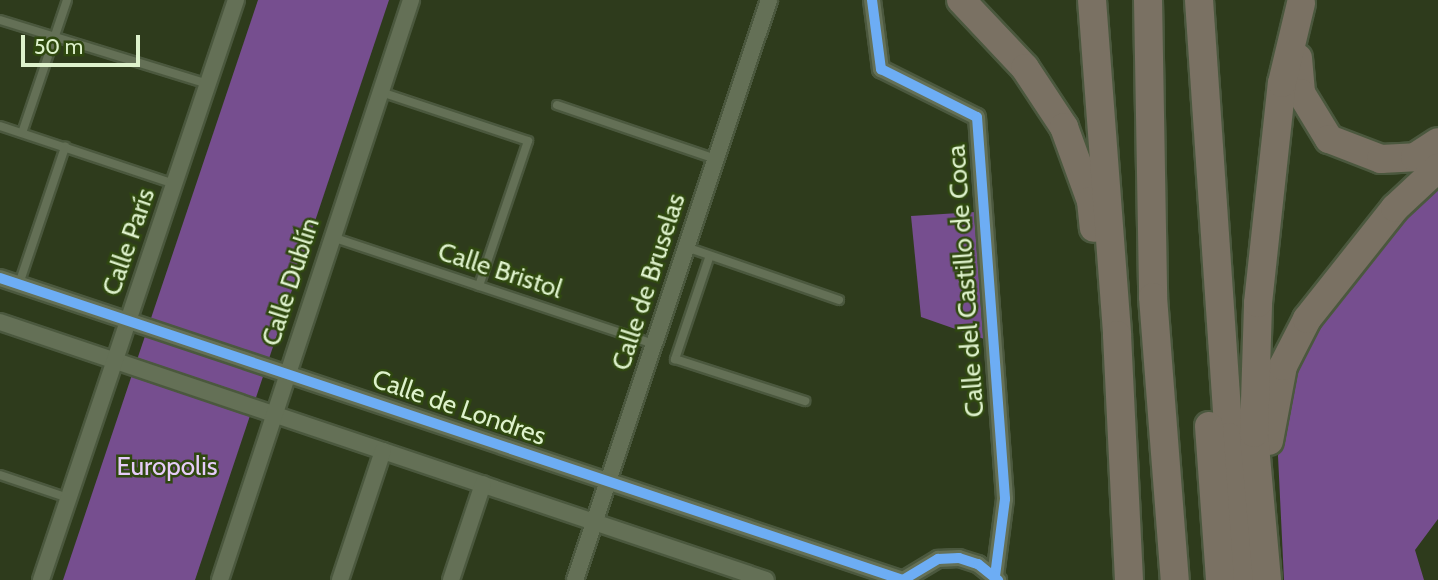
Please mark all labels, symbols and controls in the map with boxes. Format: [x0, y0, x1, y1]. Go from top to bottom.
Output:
scale bar [24, 21, 144, 65]
text: 50 m [34, 34, 83, 59]
street label: Calle del Castillo de Coca [941, 144, 991, 418]
street label: Calle París [96, 184, 162, 300]
street label: Calle de Bruselas [606, 190, 692, 374]
street label: Calle Dublín [256, 214, 326, 350]
street label: Calle Bristol [434, 236, 566, 306]
street label: Calle de Londres [368, 364, 550, 452]
park label: Europolis [117, 451, 217, 483]

